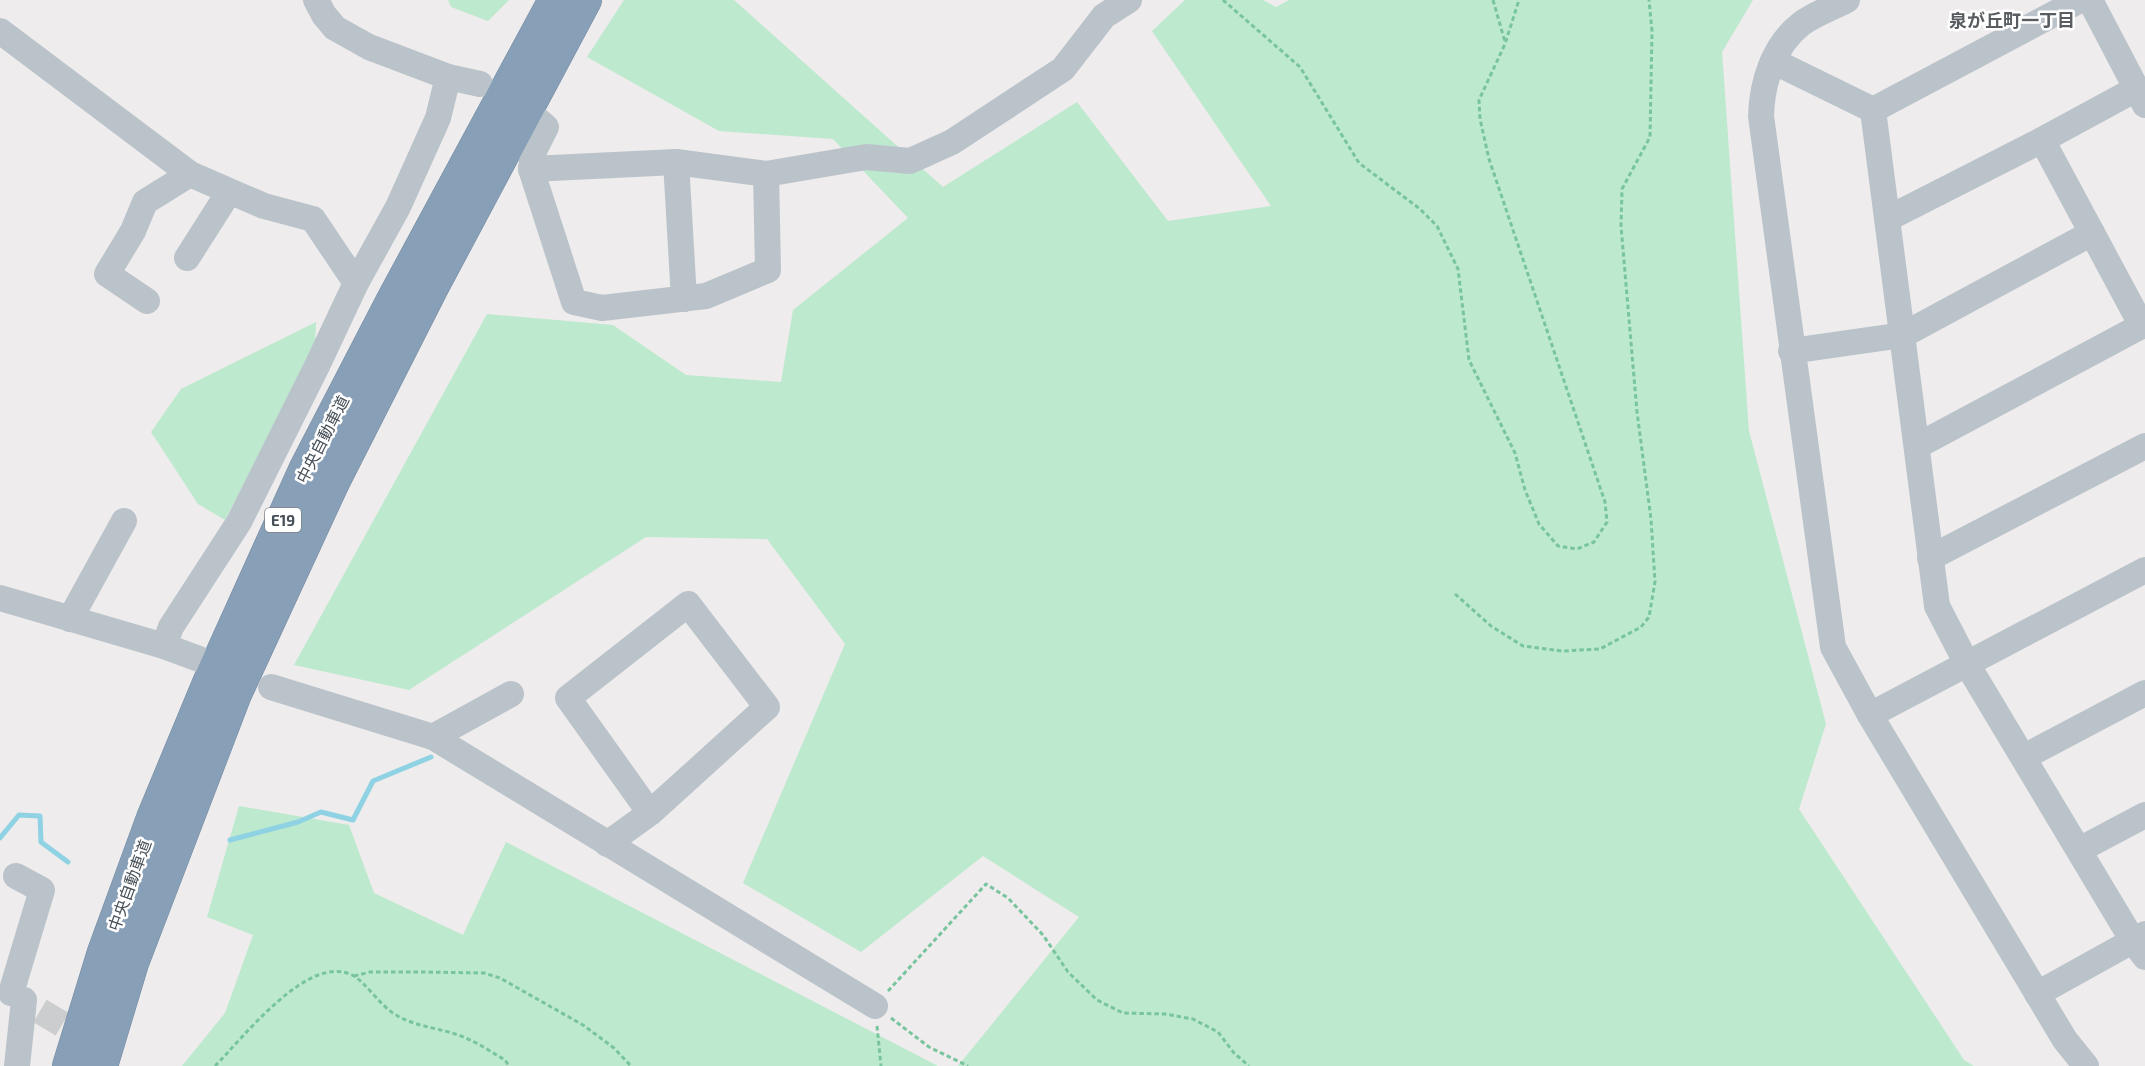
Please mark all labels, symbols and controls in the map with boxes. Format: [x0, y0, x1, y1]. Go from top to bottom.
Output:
district label: 泉が丘町一丁目 [1949, 9, 2075, 31]
street label: 中央自動車道 [292, 392, 352, 486]
road number: E19 [265, 508, 301, 532]
street label: 中央自動車道 [104, 837, 154, 933]

